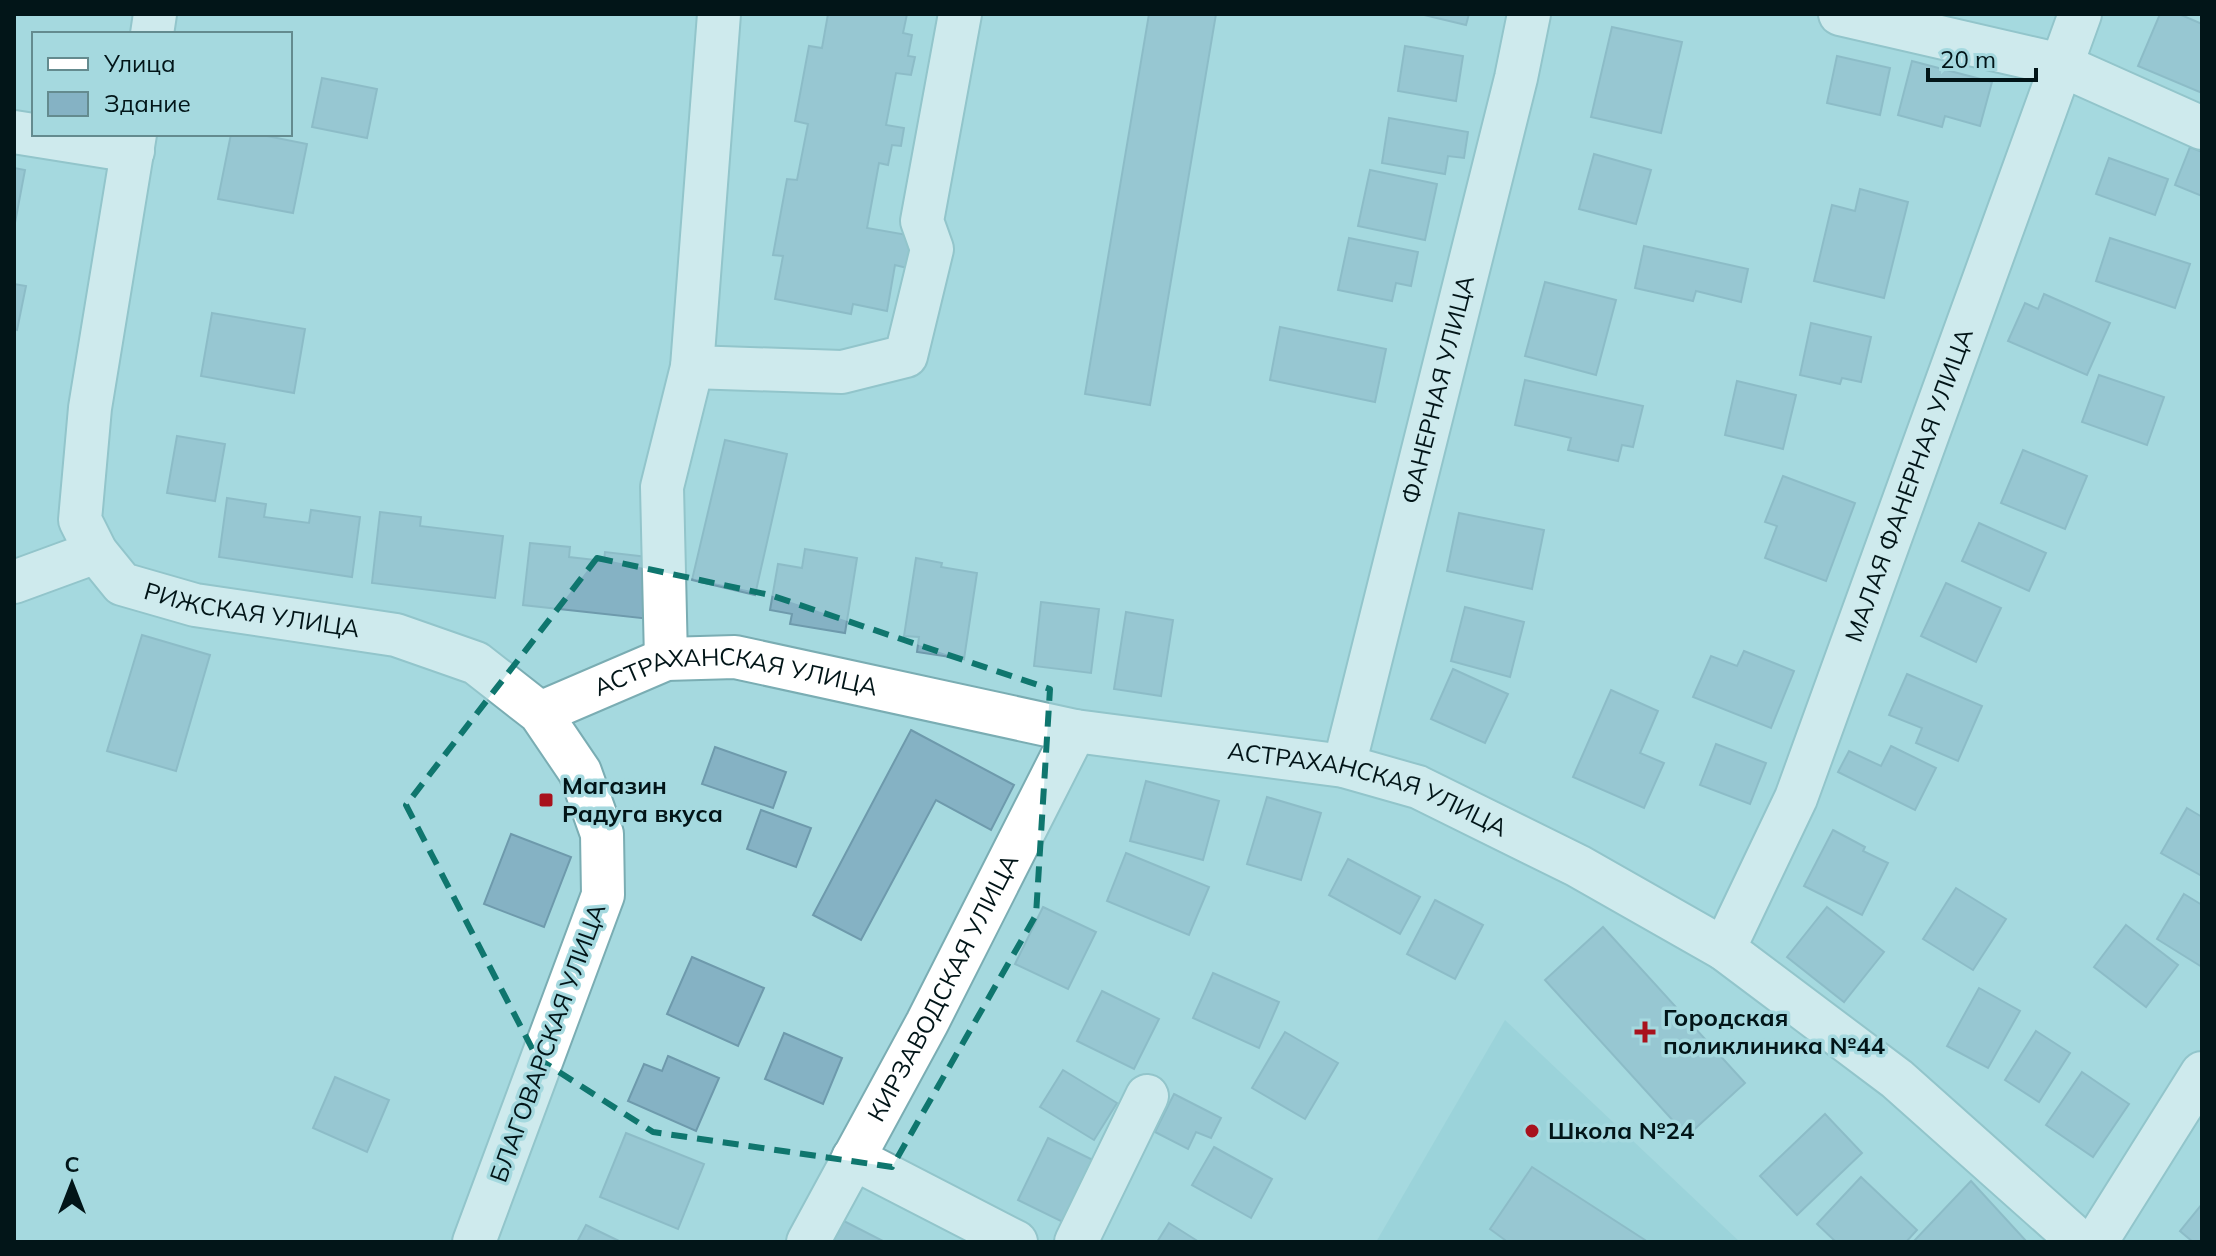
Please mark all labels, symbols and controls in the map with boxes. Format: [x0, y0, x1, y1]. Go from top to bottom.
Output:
legend [32, 32, 292, 136]
scale bar [1928, 32, 2036, 82]
text: 20 m [1940, 44, 1996, 74]
text: Улица [103, 48, 176, 78]
text: Здание [104, 88, 191, 118]
street label: ФАНЕРНАЯ УЛИЦА [1394, 272, 1480, 507]
street label: МАЛАЯ ФАНЕРНАЯ УЛИЦА [1838, 324, 1979, 646]
street label: РИЖСКАЯ УЛИЦА [141, 575, 362, 643]
text: АСТРАХАНСКАЯ УЛИЦА [589, 641, 881, 702]
street label: АСТРАХАНСКАЯ УЛИЦА [591, 675, 883, 709]
street label: АСТРАХАНСКАЯ УЛИЦА [1226, 735, 1513, 843]
place label: Магазин Радуга вкуса [562, 770, 723, 828]
marker: Магазин Радуга вкуса [537, 791, 555, 809]
street label: КИРЗАВОДСКАЯ УЛИЦА [860, 848, 1024, 1126]
street label: БЛАГОВАРСКАЯ УЛИЦА [483, 899, 612, 1186]
place label: Городская поликлиника №44 [1663, 1002, 1885, 1060]
marker: Городская поликлиника №44 [1634, 1021, 1656, 1043]
place label: Школа №24 [1548, 1115, 1694, 1145]
marker: Школа №24 [1523, 1122, 1541, 1140]
north arrow [32, 1144, 112, 1224]
text: С [64, 1150, 80, 1178]

